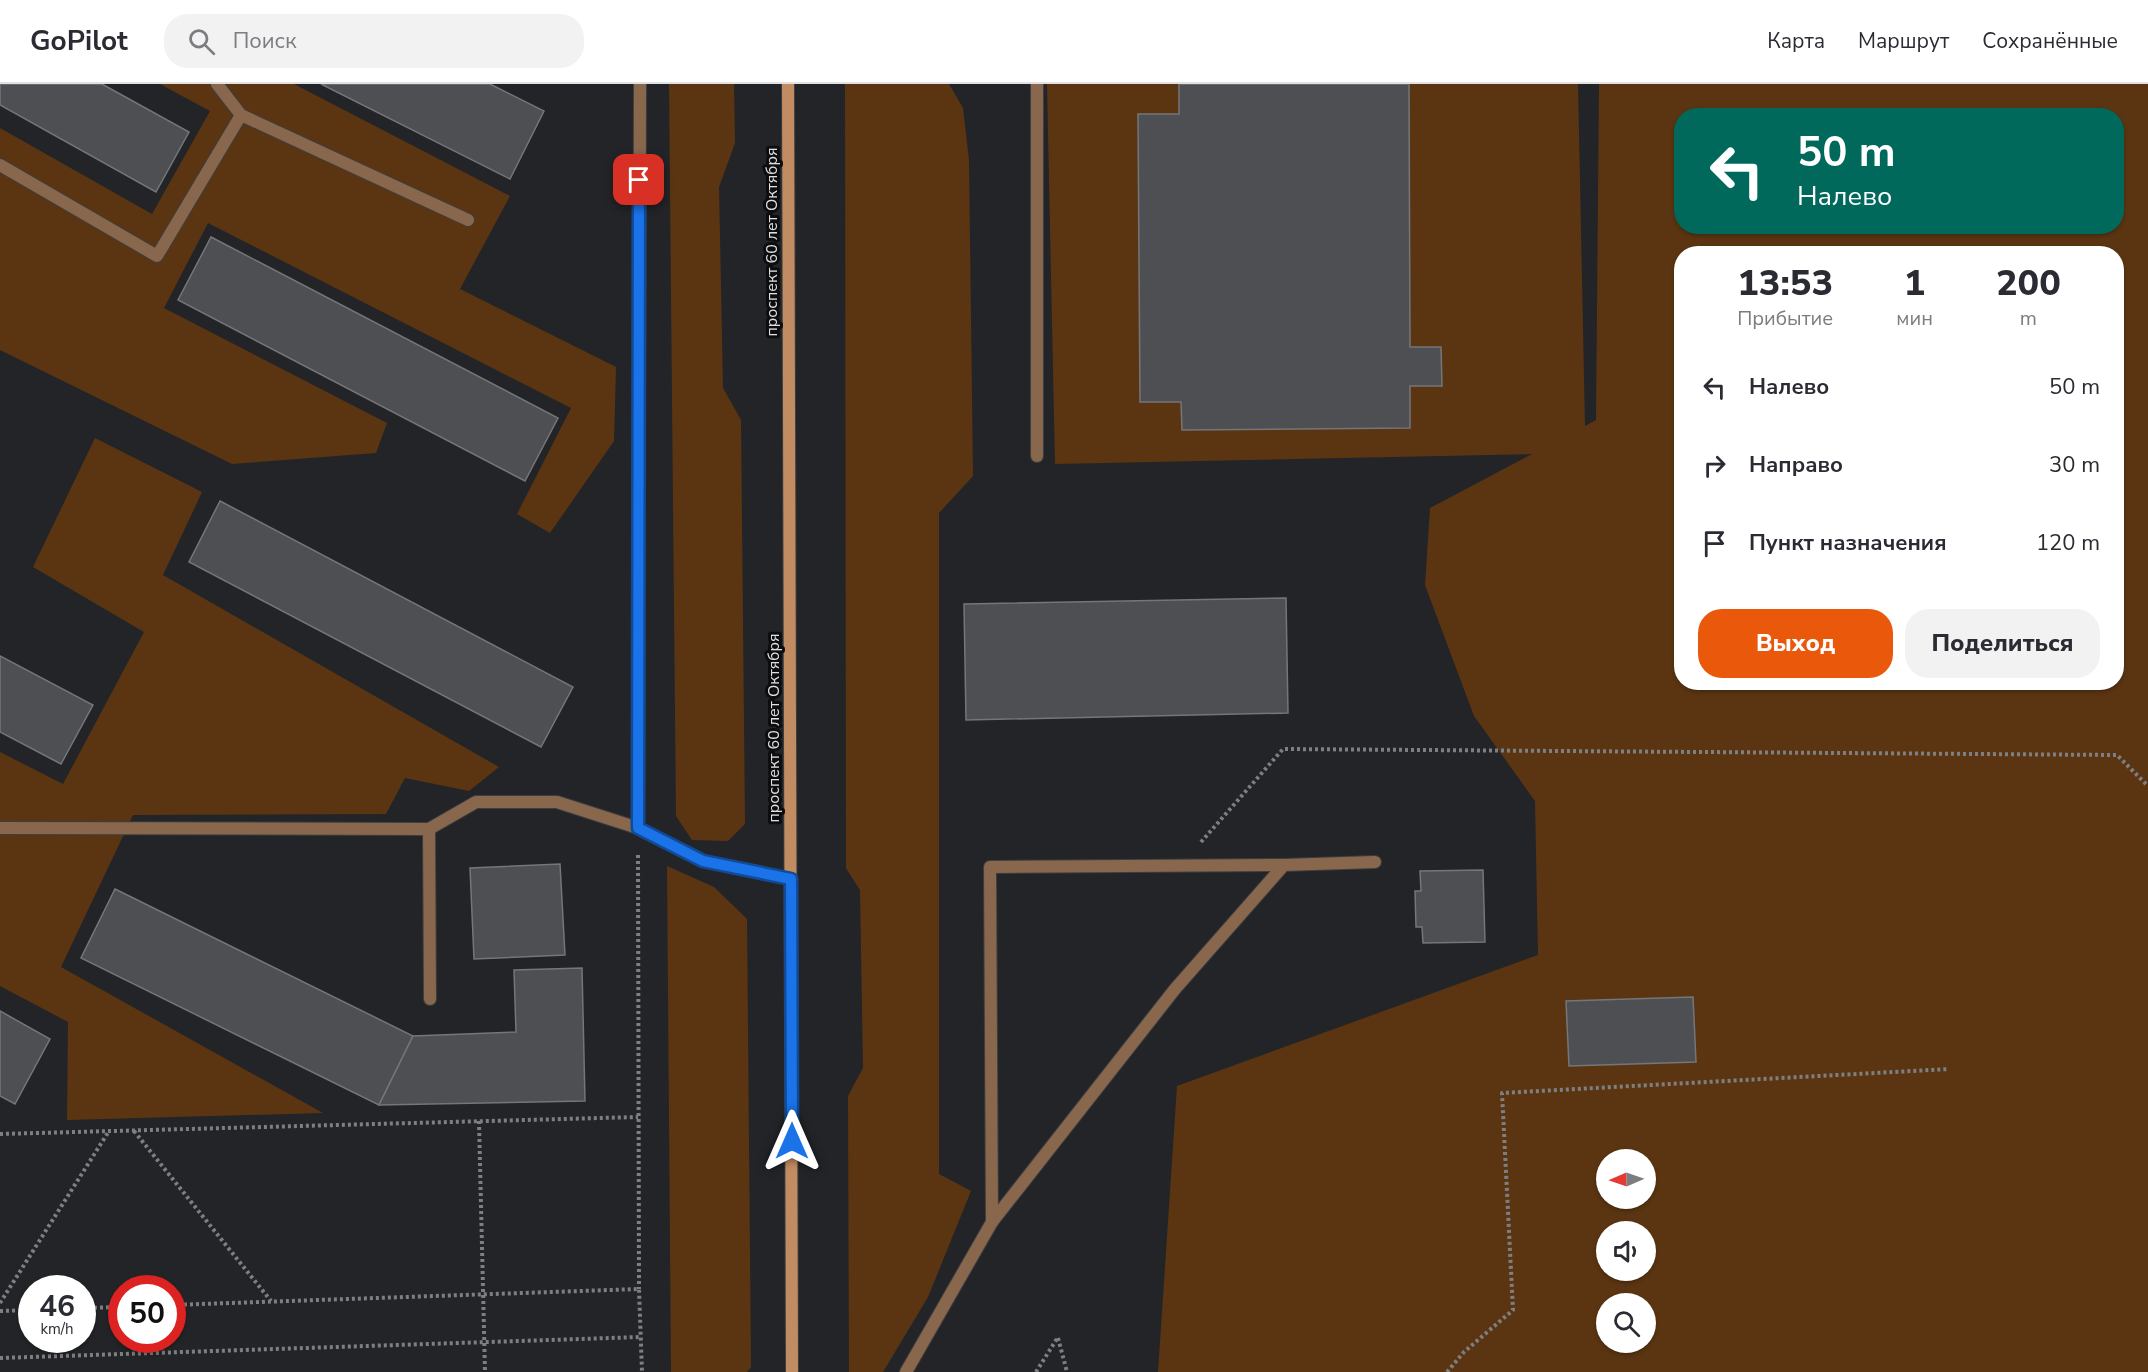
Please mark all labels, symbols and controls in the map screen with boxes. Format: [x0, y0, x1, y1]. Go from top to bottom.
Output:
search box [164, 14, 584, 68]
text: GoPilot [30, 22, 128, 60]
icon: search [185, 25, 218, 58]
text: Поиск [233, 26, 297, 56]
text: Карта [1767, 27, 1825, 55]
text: Маршрут [1858, 27, 1949, 55]
text: Сохранённые [1982, 27, 2118, 55]
text: 50 m [1797, 124, 1896, 181]
icon: left [1698, 132, 1776, 210]
street label: проспект 60 лет Октября [761, 147, 783, 337]
pin [613, 154, 664, 205]
icon: arrive [622, 163, 655, 196]
text: Налево [1797, 178, 1892, 215]
text: 13:53 [1737, 259, 1833, 308]
text: 1 [1904, 259, 1925, 308]
text: 200 [1996, 259, 2061, 308]
text: Прибытие [1737, 305, 1833, 332]
text: мин [1896, 305, 1933, 332]
text: m [2020, 305, 2037, 332]
icon: left [1698, 371, 1731, 404]
text: Налево [1749, 372, 1829, 402]
text: 50 m [2049, 372, 2100, 402]
icon: right [1698, 449, 1731, 482]
text: Направо [1749, 450, 1843, 480]
text: 30 m [2049, 450, 2100, 480]
icon: arrive [1698, 527, 1731, 560]
text: Пункт назначения [1749, 528, 1947, 558]
text: 120 m [2036, 528, 2100, 558]
button: Выход [1698, 609, 1893, 678]
button: Поделиться [1905, 609, 2100, 678]
street label: проспект 60 лет Октября [763, 633, 785, 823]
position arrow [760, 1109, 824, 1173]
north arrow [1596, 1149, 1656, 1209]
map controls [1596, 1149, 1656, 1353]
button: sound [1596, 1221, 1656, 1281]
speed limit sign: 50 [108, 1275, 186, 1353]
text: 46 [39, 1286, 75, 1327]
button: search [1596, 1293, 1656, 1353]
text: km/h [40, 1319, 74, 1339]

